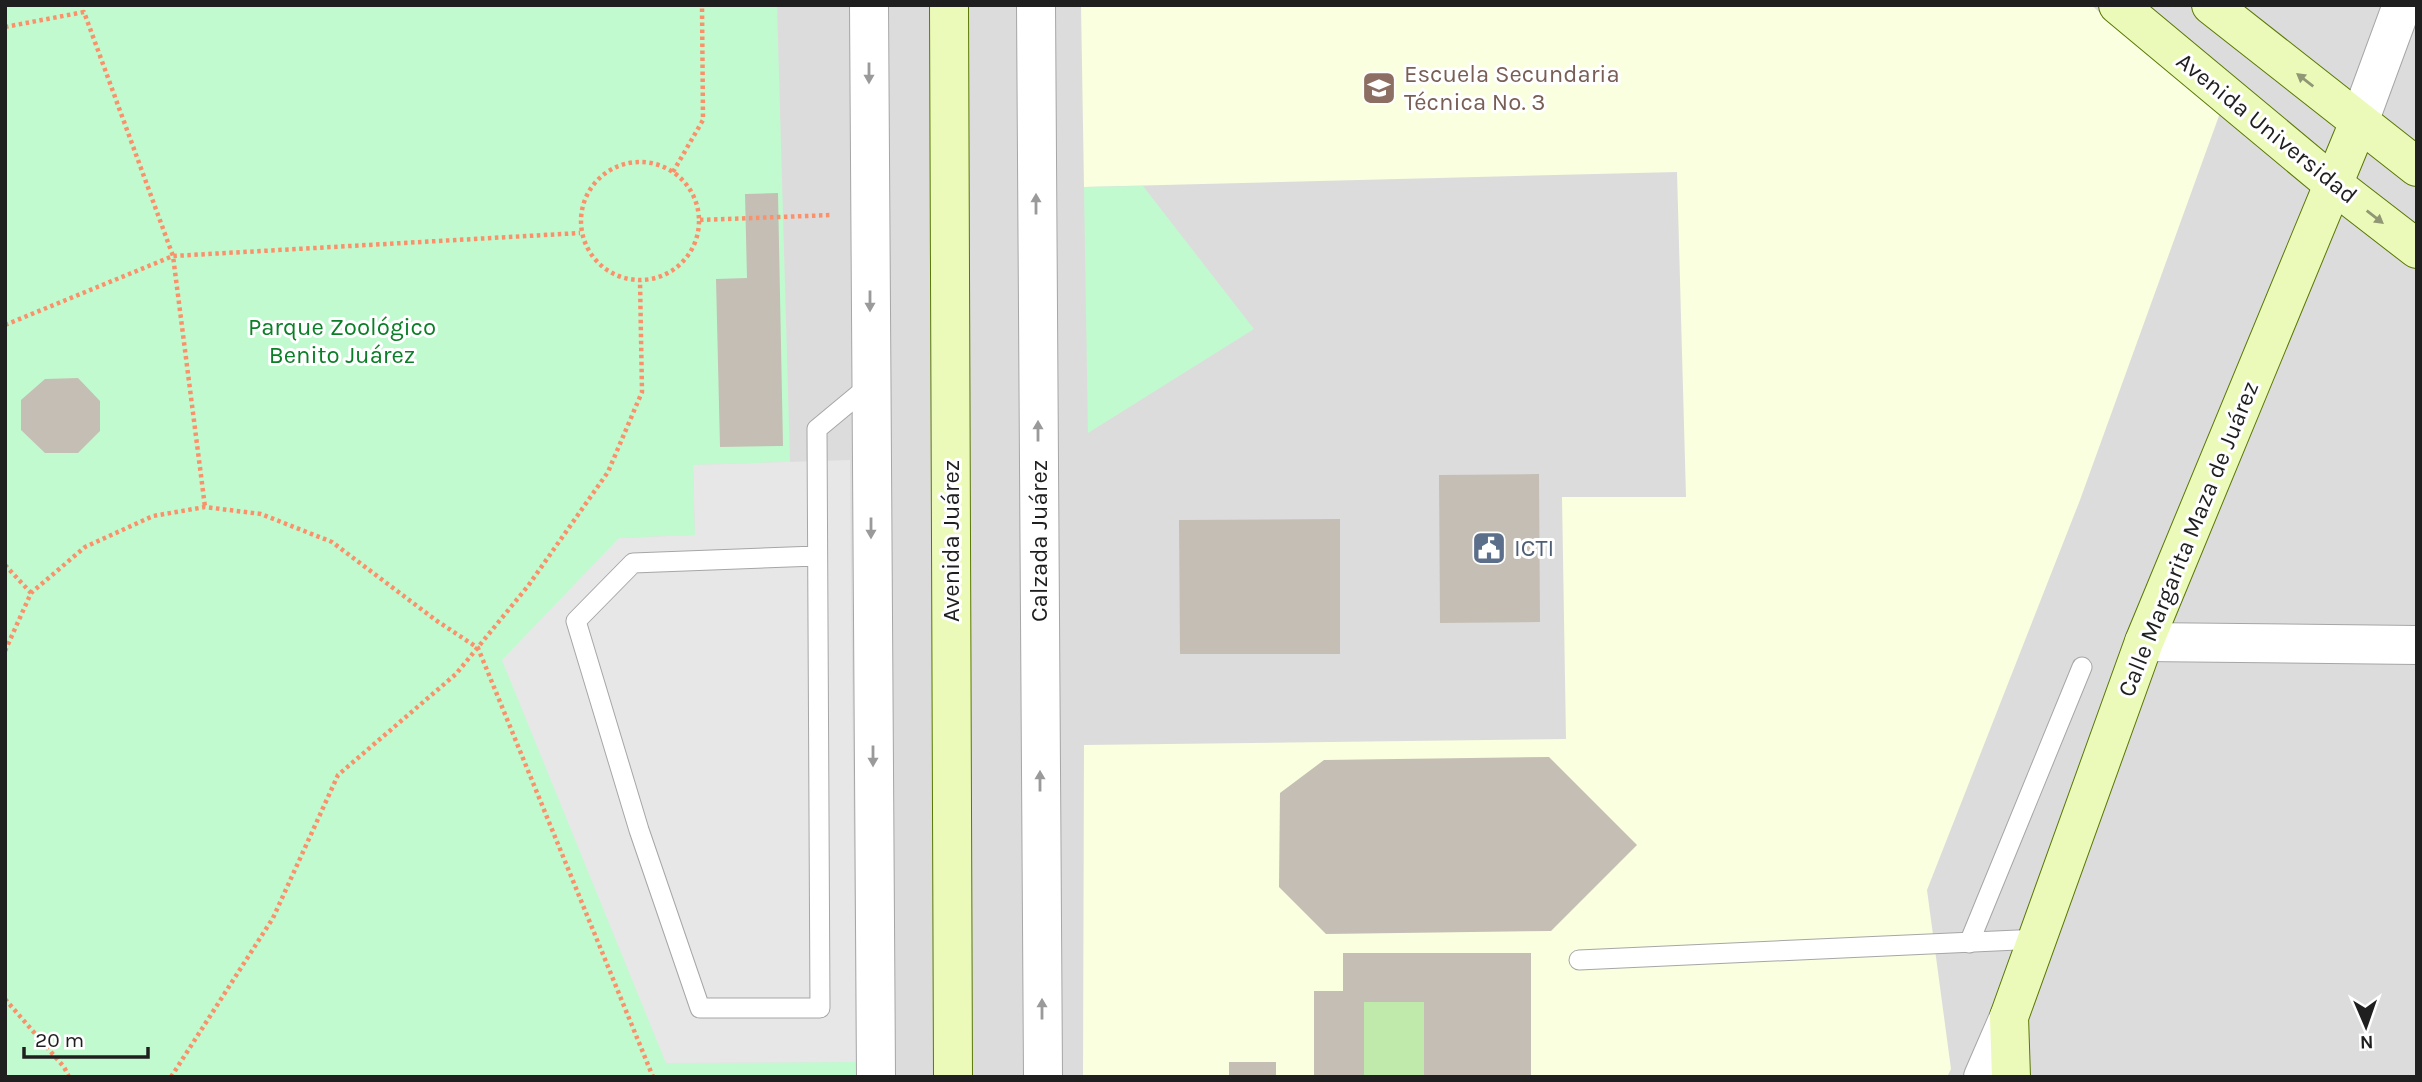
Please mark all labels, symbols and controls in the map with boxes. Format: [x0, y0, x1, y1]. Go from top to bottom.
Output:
street label: Avenida Universidad [2171, 47, 2363, 209]
place label: Escuela Secundaria Técnica No. 3 [1404, 60, 1620, 116]
one-way arrow [863, 63, 875, 85]
school or university icon: Escuela Secundaria Técnica No. 3 [1360, 69, 1398, 107]
one-way arrow [2297, 72, 2315, 87]
one-way arrow [1030, 192, 1042, 214]
one-way arrow [2365, 209, 2383, 224]
one-way arrow [864, 290, 876, 312]
park label: Parque Zoológico Benito Juárez [248, 313, 436, 369]
street label: Calle Margarita Maza de Juárez [2112, 377, 2264, 701]
one-way arrow [1032, 420, 1044, 442]
street label: Avenida Juárez [937, 460, 965, 622]
street label: Calzada Juárez [1025, 460, 1053, 622]
one-way arrow [866, 518, 877, 540]
public building icon: ICTI [1470, 529, 1508, 567]
place label: ICTI [1514, 534, 1554, 562]
one-way arrow [867, 745, 879, 767]
one-way arrow [1035, 770, 1046, 792]
north arrow [2331, 991, 2401, 1061]
one-way arrow [1036, 997, 1048, 1019]
scale bar [24, 1016, 149, 1060]
text: 20 m [35, 1028, 84, 1052]
text: N [2359, 1031, 2374, 1053]

